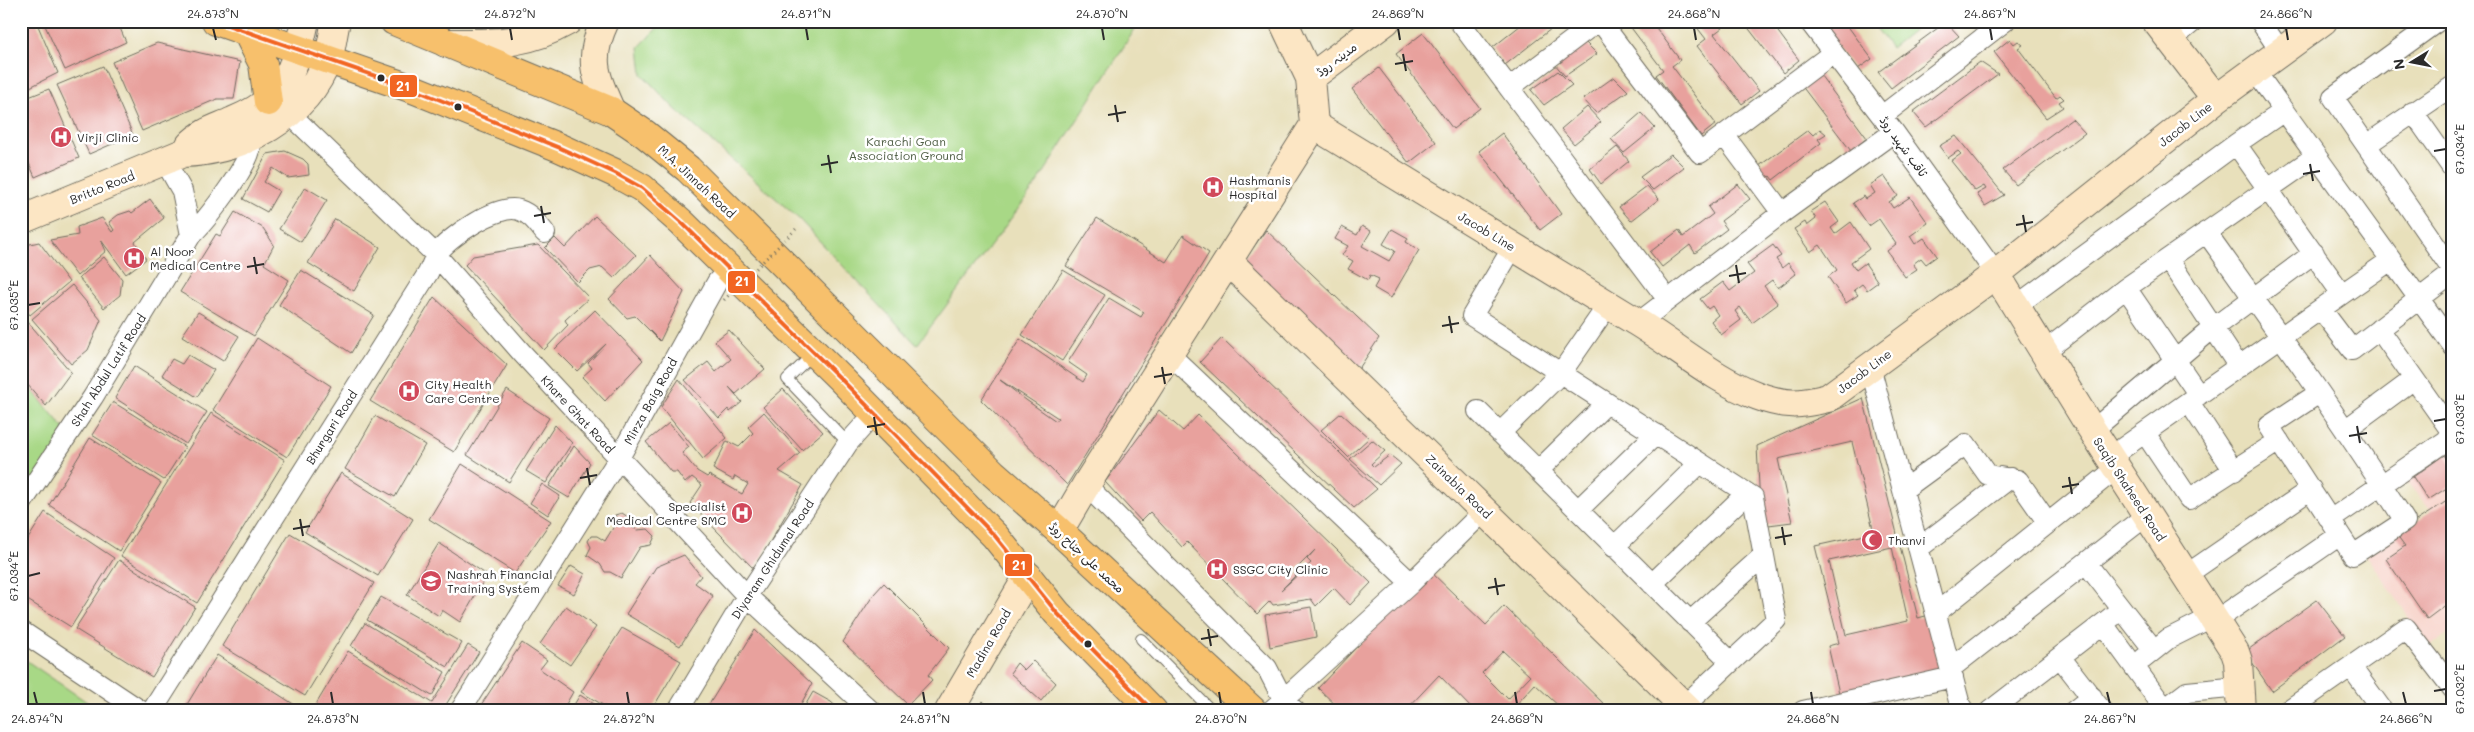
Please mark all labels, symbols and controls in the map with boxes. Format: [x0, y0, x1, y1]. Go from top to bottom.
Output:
text: 24.873°N [187, 5, 239, 21]
text: 24.872°N [484, 5, 536, 21]
text: 24.871°N [781, 5, 831, 21]
text: 24.870°N [1076, 5, 1128, 21]
text: 24.869°N [1372, 5, 1424, 21]
text: 24.868°N [1668, 5, 1720, 21]
text: 24.867°N [1964, 5, 2016, 21]
text: 24.866°N [2260, 5, 2312, 21]
street label: مدینہ روڈ [1312, 38, 1360, 80]
north arrow [2386, 38, 2436, 88]
text: N [2388, 57, 2409, 71]
unlabelled marker [376, 73, 386, 83]
line badge: 21 [389, 74, 418, 98]
text: 21 [396, 76, 410, 95]
street label: Jacob Line [2155, 98, 2215, 150]
unlabelled marker [453, 102, 463, 112]
street label: ثاقب شہید روڈ [1876, 112, 1932, 181]
text: 67.034°E [2451, 124, 2467, 174]
hospital icon: Virji Clinic [49, 125, 73, 149]
place label: Virji Clinic [77, 129, 139, 145]
park label: Karachi Goan Association Ground [849, 133, 964, 163]
street label: M.A. Jinnah Road [655, 141, 739, 221]
street label: Britto Road [67, 167, 137, 207]
place label: Hashmanis Hospital [1229, 172, 1291, 202]
hospital icon: Hashmanis Hospital [1201, 175, 1225, 199]
street label: Jacob Line [1456, 208, 1518, 254]
place label: Al Noor Medical Centre [150, 243, 241, 273]
hospital icon: Al Noor Medical Centre [122, 246, 146, 270]
line badge: 21 [727, 270, 756, 294]
text: 21 [735, 271, 749, 290]
text: 67.035°E [5, 280, 21, 330]
street label: Shah Abdul Latif Road [67, 310, 149, 429]
street label: Jacob Line [1834, 345, 1894, 397]
street label: Mirza Baig Road [620, 355, 681, 447]
street label: Khare Ghat Road [538, 372, 619, 457]
place label: City Health Care Centre [425, 376, 500, 406]
hospital icon: City Health Care Centre [397, 379, 421, 403]
street label: Bhurgari Road [302, 387, 360, 467]
text: 67.033°E [2451, 394, 2467, 444]
street label: Saqib Shaheed Road [2090, 434, 2170, 544]
street label: Zainabia Road [1423, 450, 1496, 522]
street label: Diyaram Ghidumal Road [727, 496, 817, 622]
place label: Specialist Medical Centre SMC [606, 498, 726, 528]
hospital icon: Specialist Medical Centre SMC [730, 501, 754, 525]
street label: محمد علی جناح روڈ [1045, 518, 1128, 598]
mosque icon: Thanvi [1860, 528, 1884, 552]
place label: Thanvi [1888, 532, 1926, 548]
text: 67.034°E [5, 551, 21, 601]
line badge: 21 [1004, 553, 1033, 577]
text: 21 [1012, 555, 1026, 574]
hospital icon: SSGC City Clinic [1205, 557, 1229, 581]
place label: SSGC City Clinic [1233, 561, 1328, 577]
place label: Nashrah Financial Training System [447, 566, 552, 596]
school or university icon: Nashrah Financial Training System [419, 569, 443, 593]
street label: Madina Road [962, 606, 1014, 680]
unlabelled marker [1083, 639, 1093, 649]
text: 67.032°E [2451, 664, 2467, 714]
text: 24.874°N [11, 710, 63, 726]
text: 24.873°N [307, 710, 359, 726]
text: 24.872°N [603, 710, 655, 726]
text: 24.871°N [900, 710, 950, 726]
text: 24.870°N [1195, 710, 1247, 726]
text: 24.869°N [1491, 710, 1543, 726]
text: 24.868°N [1787, 710, 1839, 726]
text: 24.867°N [2084, 710, 2136, 726]
text: 24.866°N [2380, 710, 2432, 726]

